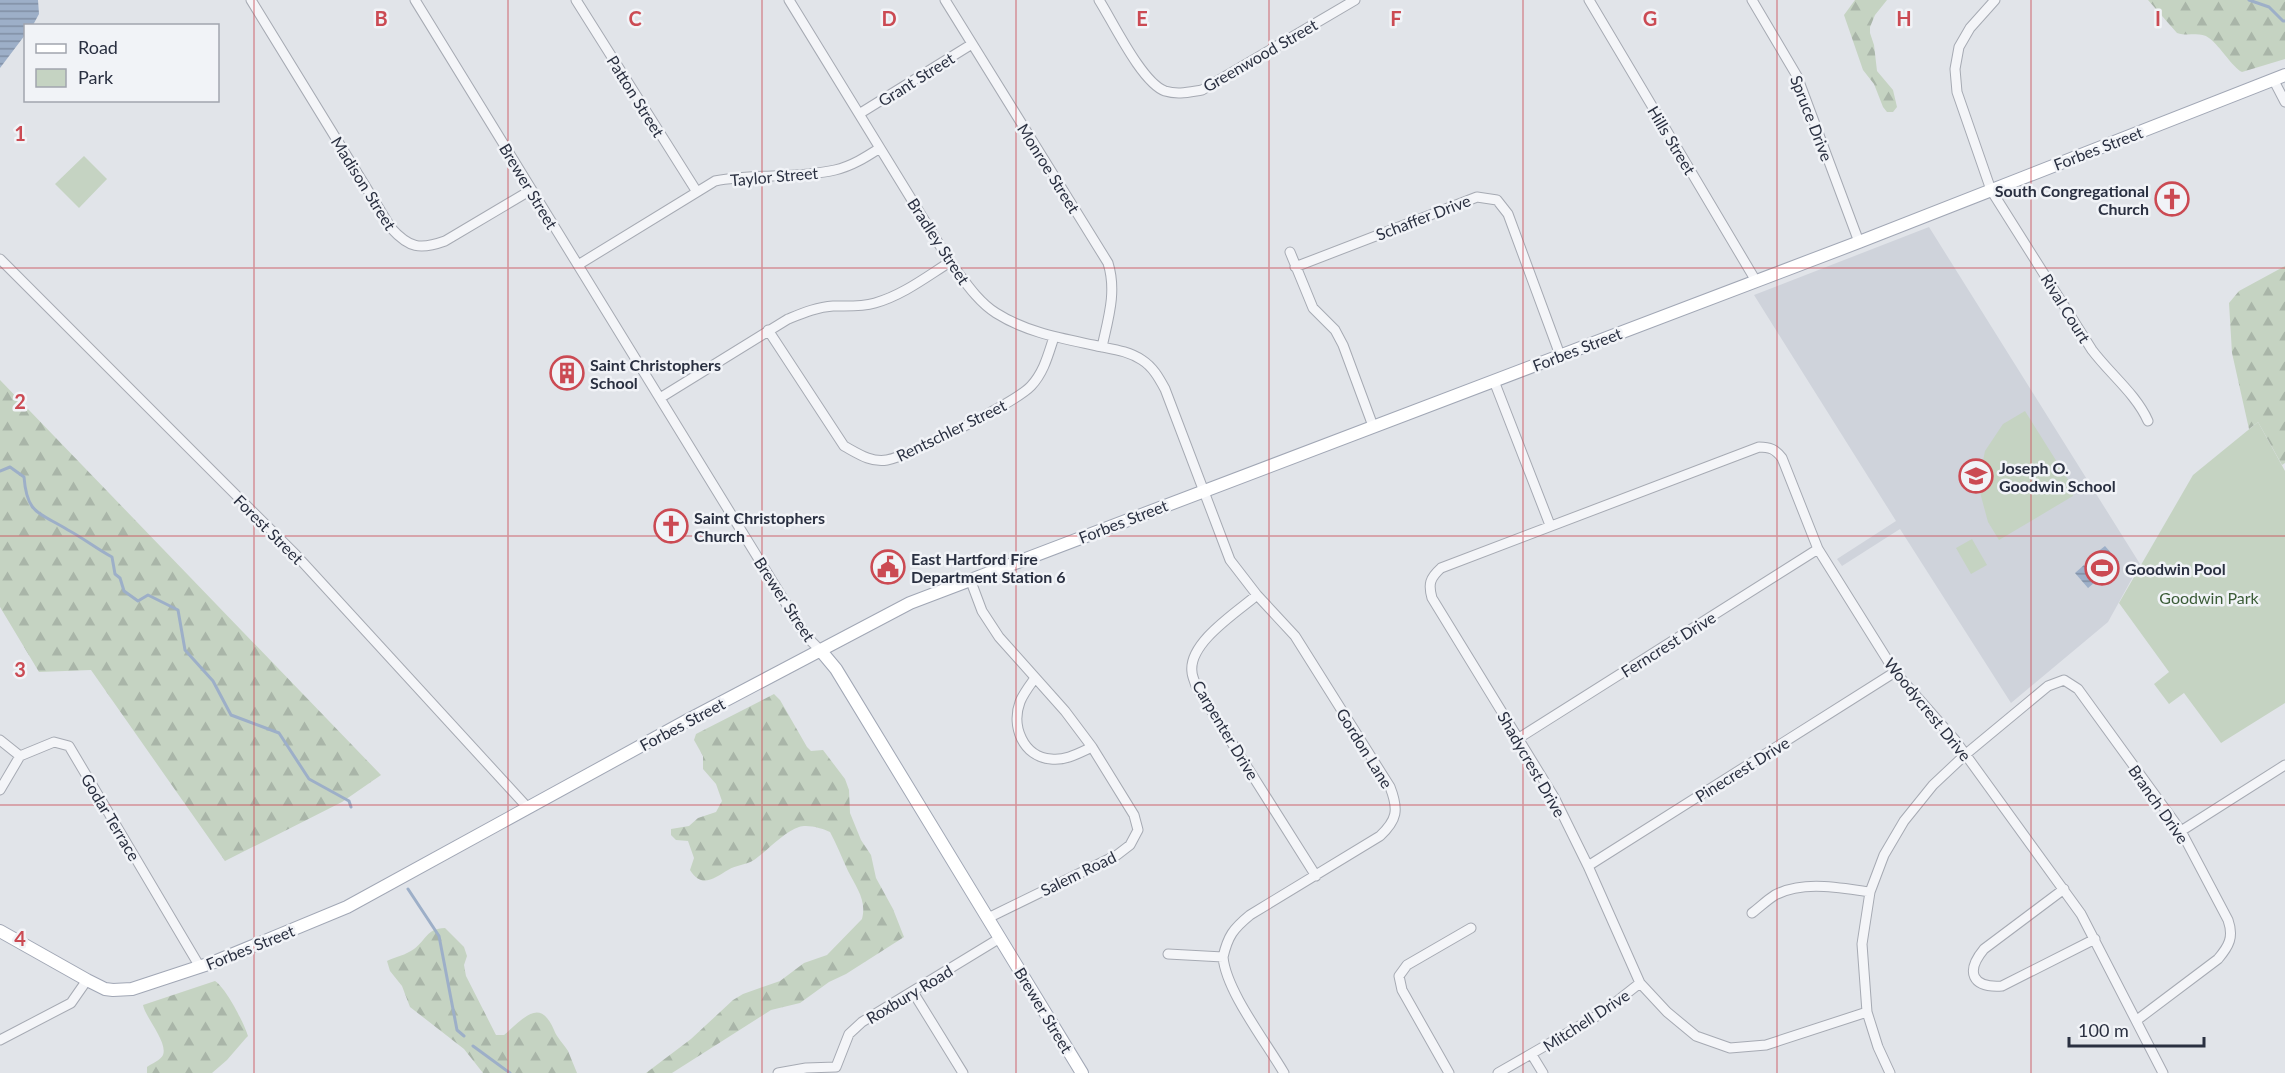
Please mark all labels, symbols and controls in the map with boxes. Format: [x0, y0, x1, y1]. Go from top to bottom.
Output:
text: B [374, 6, 388, 30]
text: C [628, 6, 642, 30]
text: D [881, 6, 897, 30]
text: E [1136, 6, 1148, 30]
text: F [1390, 6, 1402, 30]
text: G [1643, 6, 1657, 30]
text: H [1896, 6, 1912, 30]
text: I [2155, 6, 2161, 30]
street label: Greenwood Street [1200, 14, 1321, 95]
legend [24, 24, 219, 102]
text: Road [78, 36, 118, 58]
street label: Grant Street [875, 48, 958, 110]
street label: Patton Street [603, 52, 669, 140]
text: Park [78, 66, 114, 88]
street label: Spruce Drive [1787, 72, 1837, 164]
street label: Hills Street [1644, 102, 1700, 178]
street label: Monroe Street [1014, 120, 1084, 216]
text: 1 [14, 121, 26, 145]
street label: Forbes Street [2051, 122, 2145, 174]
street label: Madison Street [328, 133, 400, 233]
street label: Brewer Street [496, 140, 562, 233]
street label: Taylor Street [729, 163, 819, 189]
place label: South Congregational Church [1995, 181, 2149, 218]
church icon: South Congregational Church [2154, 181, 2190, 217]
street label: Schaffer Drive [1373, 190, 1473, 244]
street label: Bradley Street [904, 194, 974, 288]
street label: Rival Court [2037, 270, 2095, 346]
street label: Forbes Street [1530, 323, 1624, 375]
building icon: Saint Christophers School [549, 355, 585, 391]
place label: Saint Christophers School [590, 355, 721, 392]
text: 2 [14, 389, 26, 413]
street label: Rentschler Street [893, 395, 1009, 465]
school or university icon: Joseph O. Goodwin School [1958, 458, 1994, 494]
place label: Joseph O. Goodwin School [1999, 458, 2116, 495]
street label: Forest Street [230, 490, 308, 568]
street label: Forbes Street [1076, 495, 1170, 547]
church icon: Saint Christophers Church [653, 508, 689, 544]
place label: Saint Christophers Church [694, 508, 825, 545]
public building icon: East Hartford Fire Department Station 6 [870, 549, 906, 585]
place label: East Hartford Fire Department Station 6 [911, 549, 1066, 586]
sports icon: Goodwin Pool [2084, 550, 2120, 586]
street label: Brewer Street [751, 553, 819, 645]
place label: Goodwin Pool [2125, 559, 2226, 578]
park label: Goodwin Park [2159, 588, 2260, 607]
street label: Ferncrest Drive [1617, 607, 1719, 681]
street label: Woodycrest Drive [1881, 654, 1975, 764]
text: 3 [14, 657, 26, 681]
street label: Carpenter Drive [1189, 677, 1263, 783]
street label: Forbes Street [636, 693, 728, 754]
street label: Gordon Lane [1333, 704, 1397, 792]
street label: Shadycrest Drive [1494, 708, 1570, 820]
street label: Pinecrest Drive [1691, 733, 1793, 805]
street label: Branch Drive [2125, 761, 2193, 847]
street label: Godar Terrace [78, 770, 144, 864]
street label: Salem Road [1037, 847, 1119, 899]
street label: Forbes Street [203, 921, 297, 973]
text: 4 [14, 926, 26, 950]
street label: Roxbury Road [862, 961, 956, 1027]
street label: Brewer Street [1011, 964, 1077, 1057]
street label: Mitchell Drive [1539, 985, 1633, 1055]
scale bar [2069, 1010, 2204, 1048]
text: 100 m [2078, 1019, 2129, 1041]

